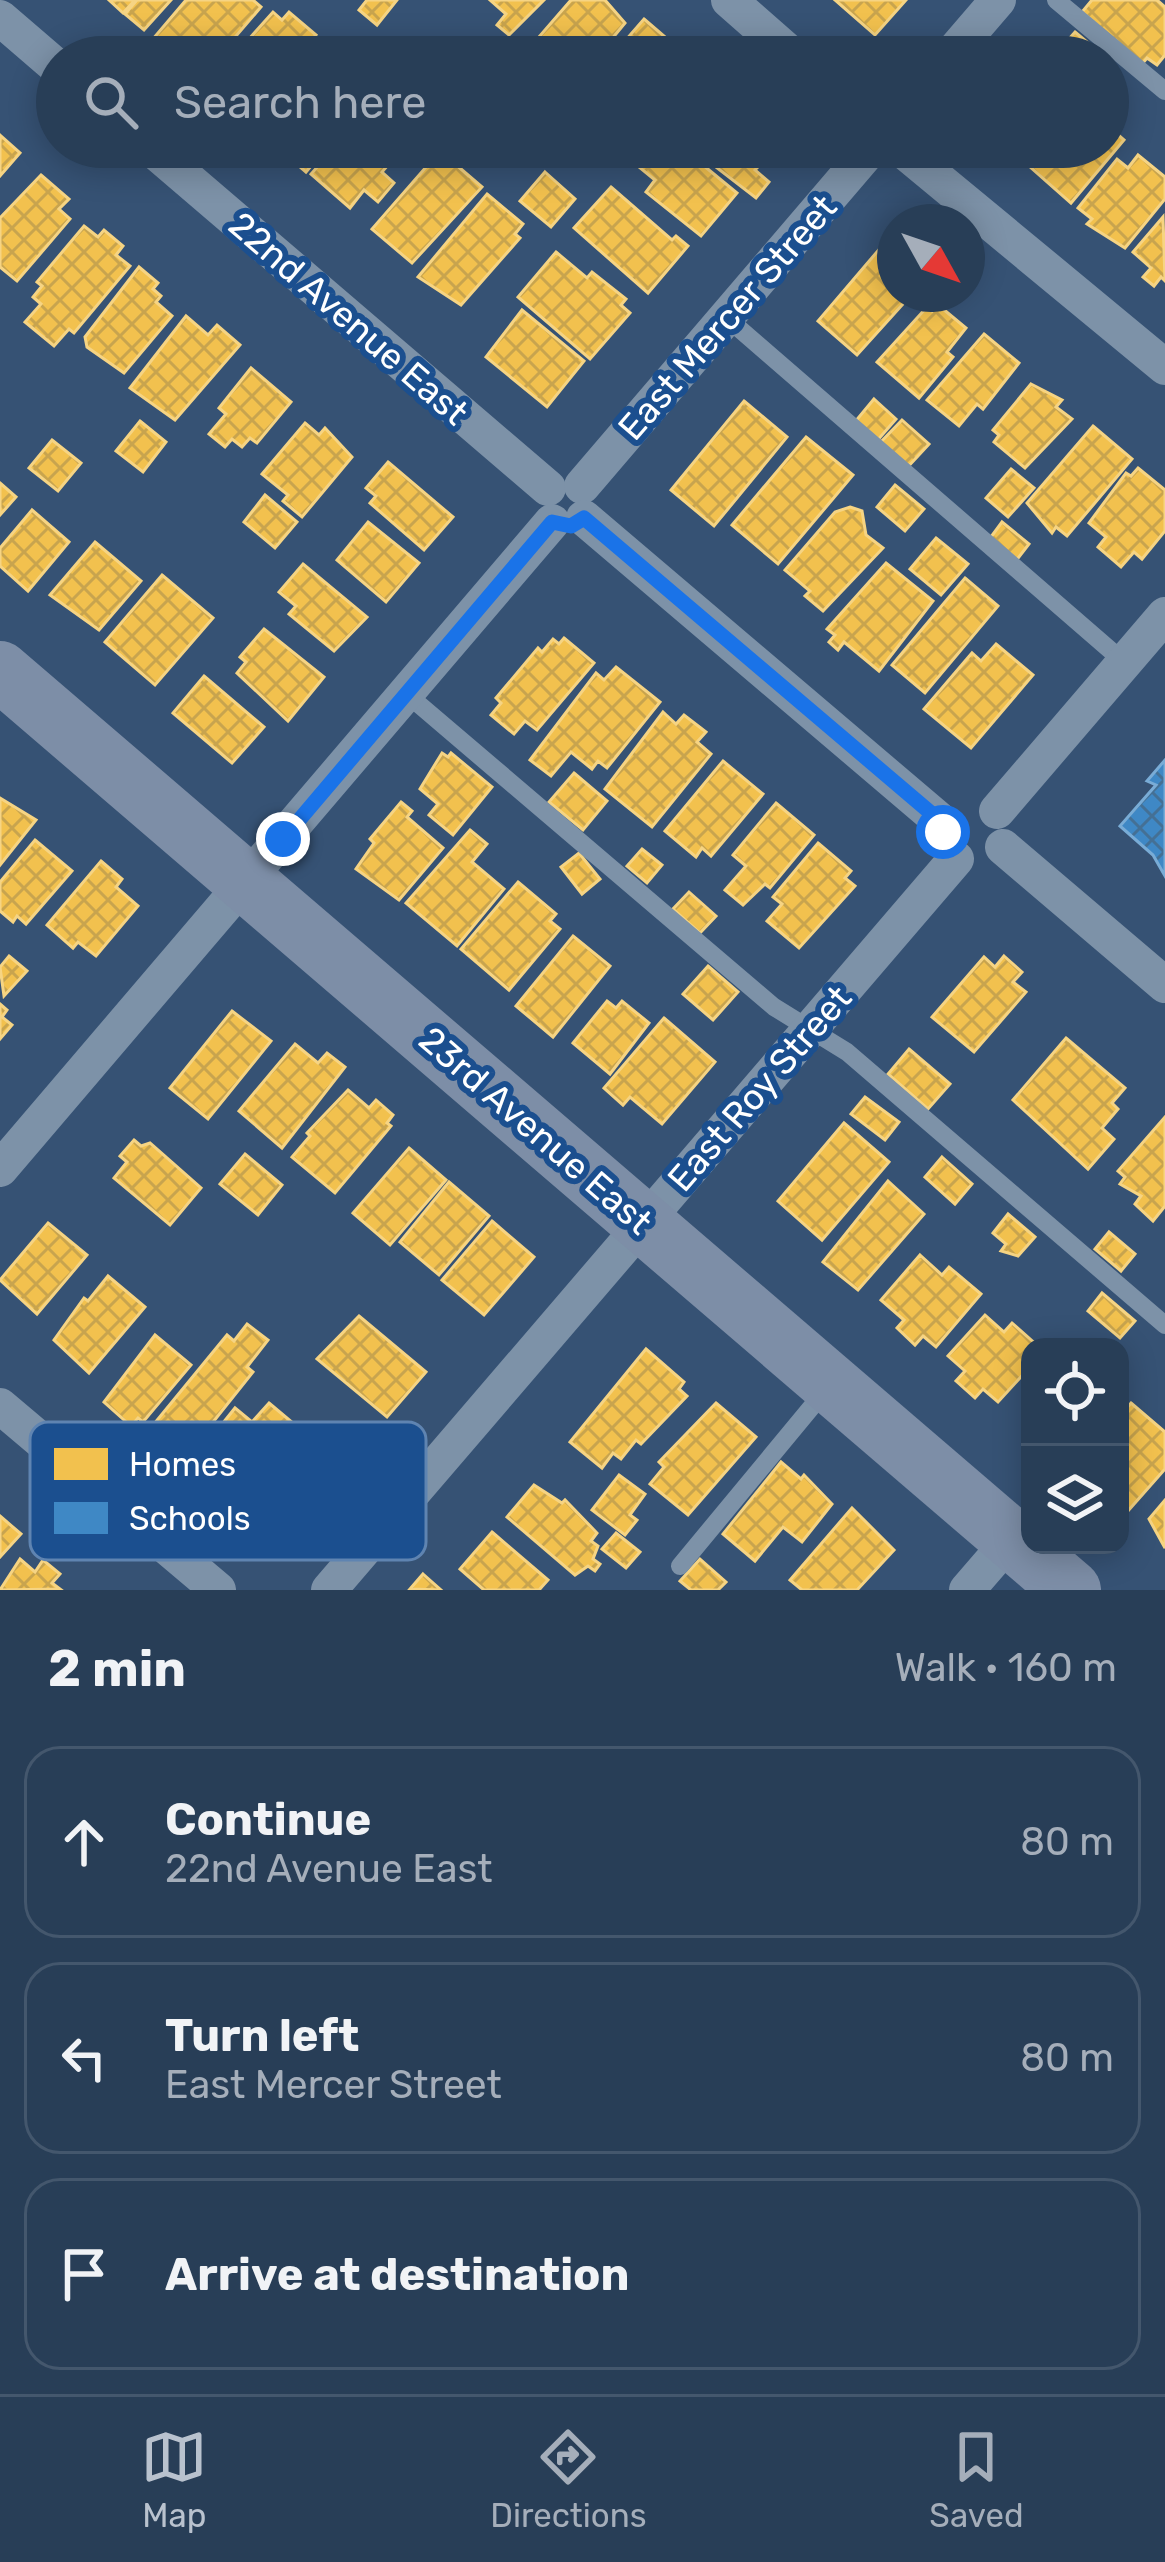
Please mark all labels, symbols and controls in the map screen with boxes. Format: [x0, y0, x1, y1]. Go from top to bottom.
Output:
search box [36, 36, 1129, 168]
icon: search [78, 69, 144, 135]
text: Search here [174, 76, 426, 129]
street label: East Mercer Street [609, 186, 846, 449]
street label: 22nd Avenue East [220, 203, 477, 434]
north arrow [877, 204, 985, 312]
route start [916, 805, 970, 859]
route end [256, 812, 310, 866]
street label: East Roy Street [659, 977, 860, 1200]
street label: 23rd Avenue East [410, 1018, 661, 1243]
map controls [1021, 1338, 1129, 1554]
button: locate [1021, 1338, 1129, 1446]
legend [30, 1422, 426, 1560]
text: Homes [129, 1445, 236, 1484]
button: layers [1021, 1446, 1129, 1554]
text: Schools [129, 1499, 251, 1538]
text: 2 min [48, 1638, 186, 1699]
text: Walk · 160 m [895, 1645, 1117, 1691]
text: Continue [165, 1793, 371, 1846]
icon: ahead [51, 1809, 117, 1875]
text: 80 m [1020, 1819, 1114, 1865]
text: 22nd Avenue East [165, 1846, 493, 1892]
text: Turn left [165, 2009, 359, 2062]
icon: left [51, 2025, 117, 2091]
text: 80 m [1020, 2035, 1114, 2081]
text: East Mercer Street [165, 2062, 502, 2108]
icon: arrive [51, 2241, 117, 2307]
text: Arrive at destination [165, 2248, 630, 2301]
tab: Map [141, 2424, 207, 2535]
tab: Directions [490, 2424, 647, 2535]
tab: Saved [929, 2424, 1024, 2535]

